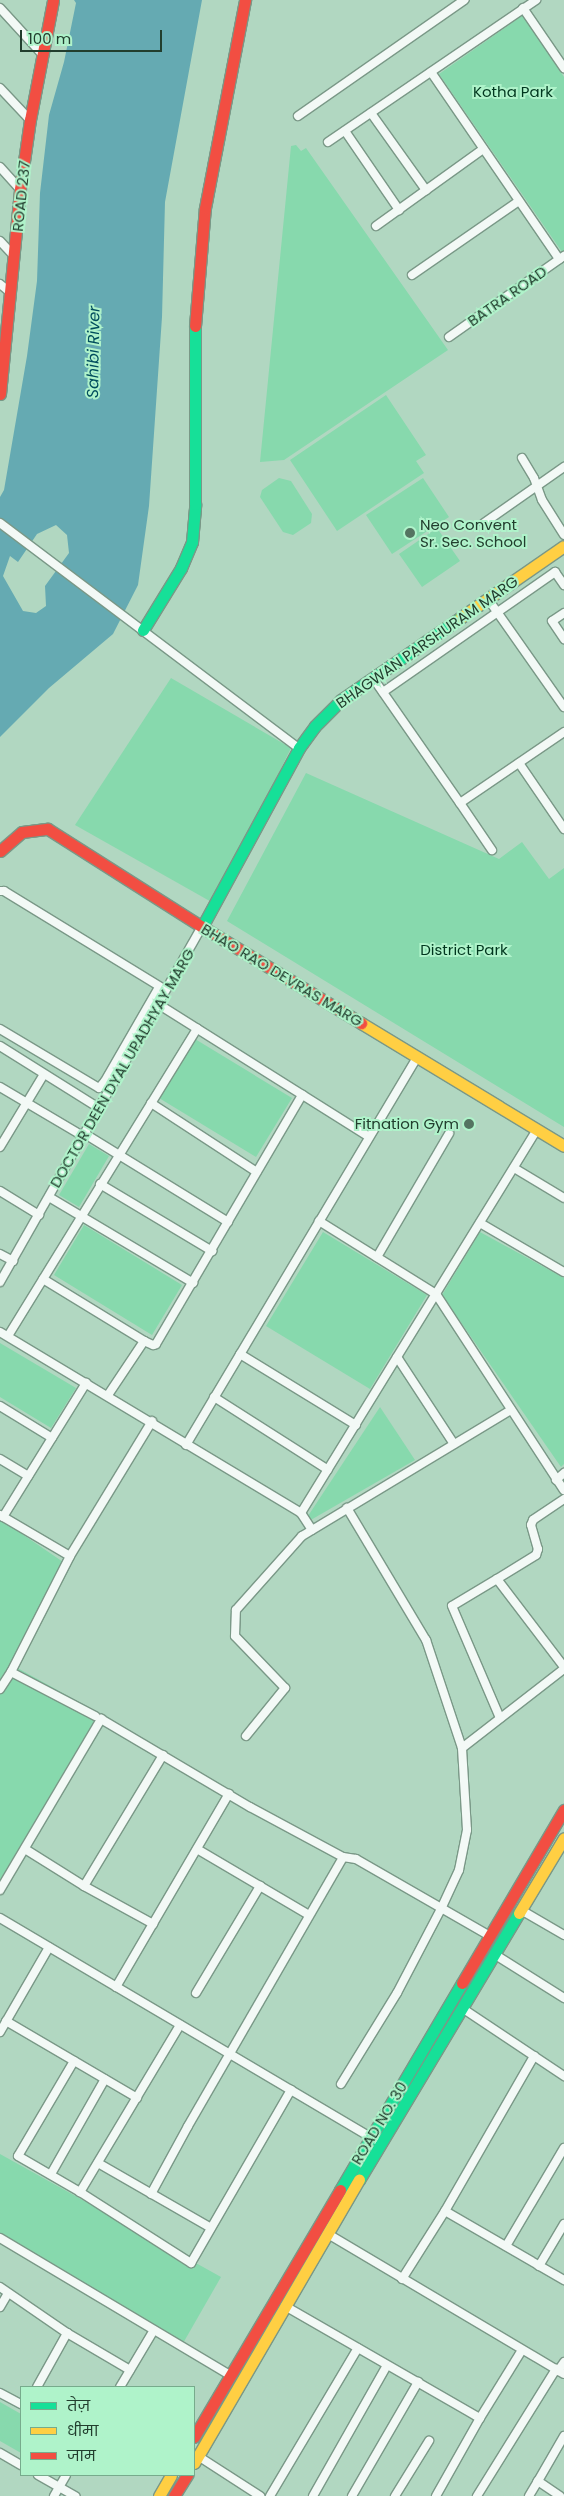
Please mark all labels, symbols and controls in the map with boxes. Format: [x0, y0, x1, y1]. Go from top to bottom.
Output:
scale bar [22, 20, 165, 52]
text: 100 m [28, 28, 71, 49]
park label: Kotha Park [473, 83, 553, 101]
street label: ROAD 237 [8, 160, 34, 232]
street label: BATRA ROAD [464, 262, 550, 330]
water label: Sahibi River [84, 306, 104, 398]
place label: Neo Convent Sr. Sec. School [420, 515, 526, 550]
marker: Neo Convent Sr. Sec. School [404, 527, 416, 539]
street label: BHAGWAN PARSHURAM MARG [333, 572, 521, 712]
street label: BHAO RAO DEVRAS MARG [198, 920, 366, 1030]
park label: District Park [420, 941, 508, 959]
street label: DOCTOR DEEN DYAL UPADHYAY MARG [46, 945, 198, 1191]
place label: Fitnation Gym [355, 1115, 459, 1133]
marker: Fitnation Gym [463, 1118, 475, 1130]
street label: ROAD NO. 30 [347, 2078, 411, 2168]
legend [20, 2386, 195, 2476]
text: तेज़ [67, 2395, 90, 2416]
text: धीमा [67, 2420, 98, 2441]
text: जाम [67, 2445, 96, 2466]

